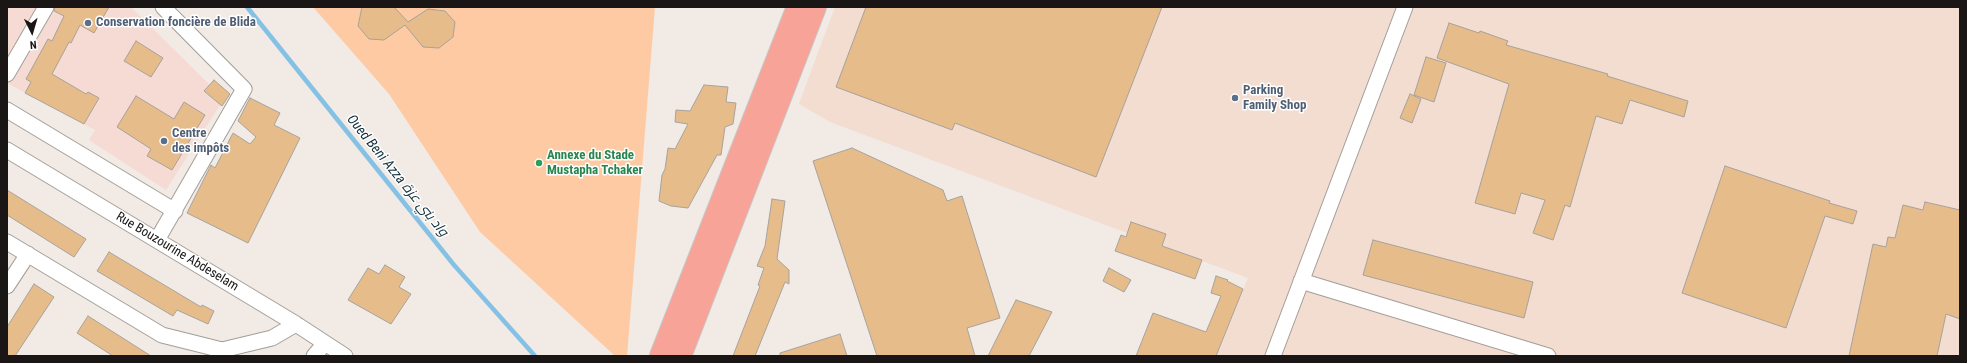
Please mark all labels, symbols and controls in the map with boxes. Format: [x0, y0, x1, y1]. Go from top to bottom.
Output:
north arrow [12, 12, 52, 52]
place label: Conservation foncière de Blida [96, 15, 256, 31]
marker: Conservation foncière de Blida [83, 18, 93, 28]
text: N [29, 38, 37, 51]
place label: Parking Family Shop [1243, 83, 1306, 114]
marker: Parking Family Shop [1230, 93, 1240, 103]
water label: Oued Beni Azza واد بني عزة [343, 112, 451, 240]
place label: Centre des impôts [172, 126, 229, 157]
marker: Centre des impôts [159, 136, 169, 146]
place label: Annexe du Stade Mustapha Tchaker [547, 148, 643, 179]
marker: Annexe du Stade Mustapha Tchaker [534, 158, 544, 168]
street label: Rue Bouzourine Abdeselam [113, 209, 241, 295]

